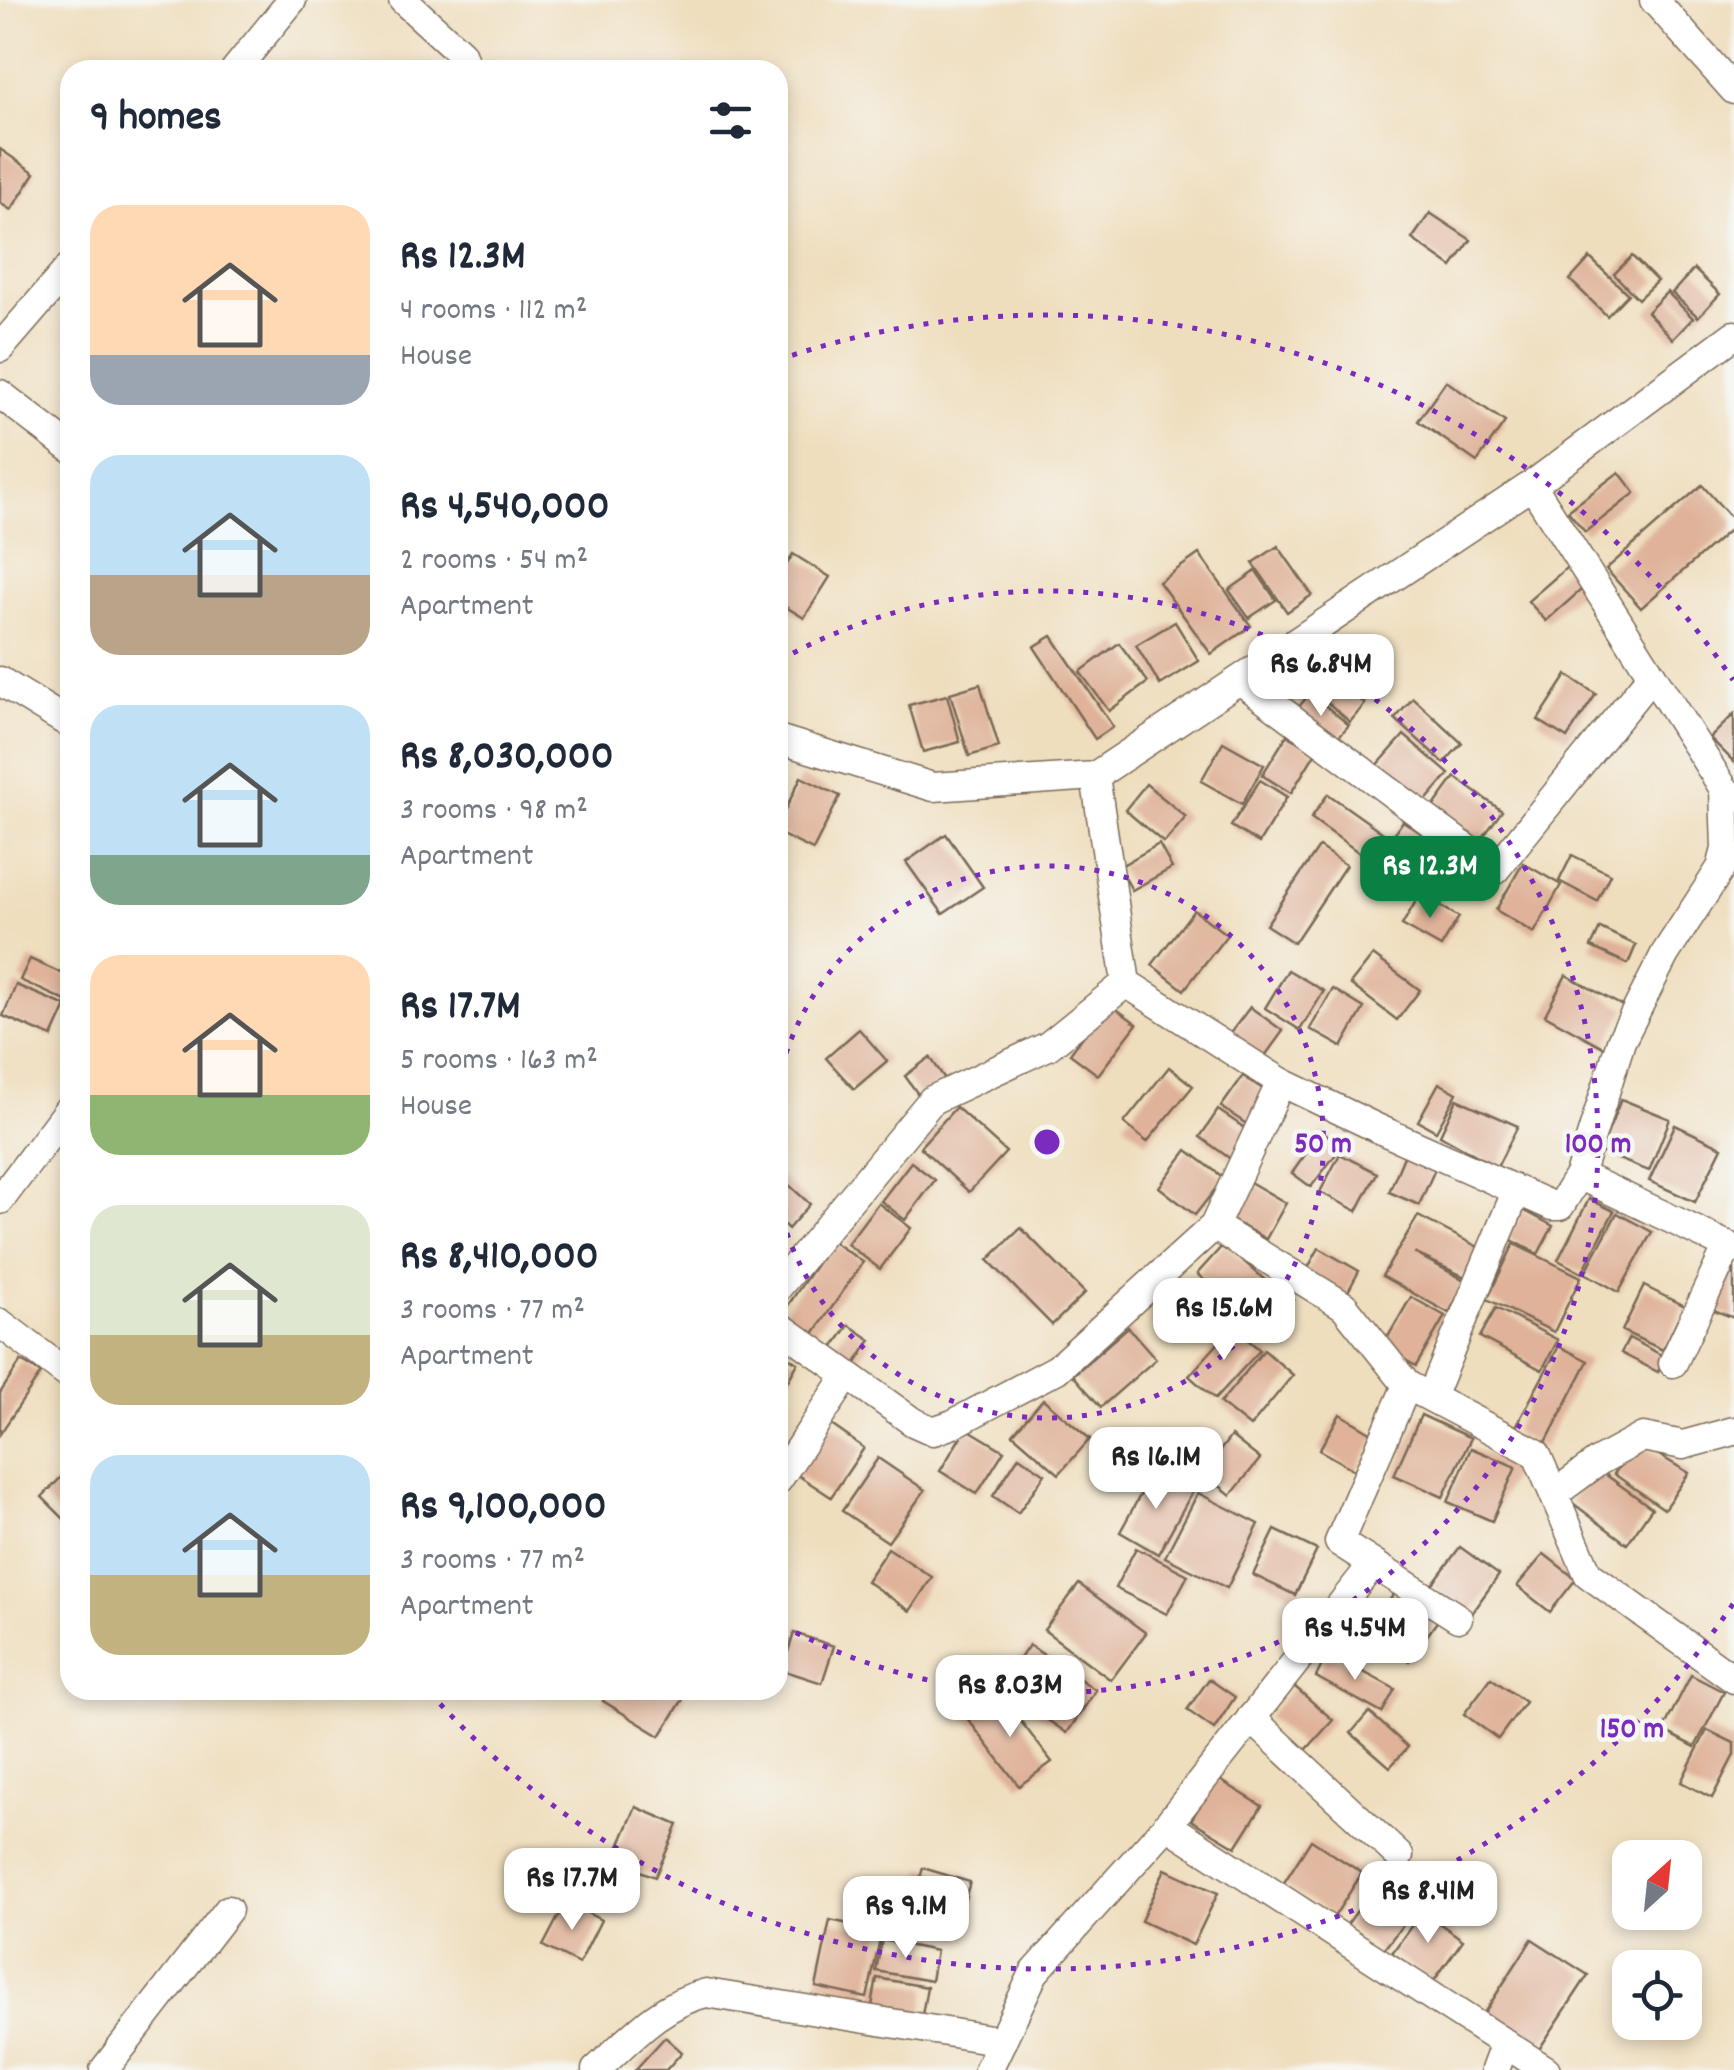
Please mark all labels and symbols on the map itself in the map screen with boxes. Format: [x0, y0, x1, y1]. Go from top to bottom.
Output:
pin: Rs 6.84M [1218, 634, 1424, 719]
pin: Rs 12.3M [1327, 836, 1533, 921]
centre of rings [1029, 1124, 1065, 1160]
text: 50 m [1294, 1125, 1352, 1168]
text: 100 m [1565, 1125, 1631, 1168]
pin: Rs 15.6M [1121, 1278, 1327, 1363]
pin: Rs 16.1M [1053, 1427, 1259, 1512]
pin: Rs 4.54M [1252, 1598, 1458, 1683]
pin: Rs 8.03M [907, 1655, 1113, 1740]
text: 150 m [1600, 1710, 1664, 1753]
north arrow [1612, 1840, 1702, 1930]
pin: Rs 17.7M [469, 1848, 675, 1933]
pin: Rs 8.41M [1325, 1861, 1531, 1946]
pin: Rs 9.1M [814, 1876, 998, 1961]

